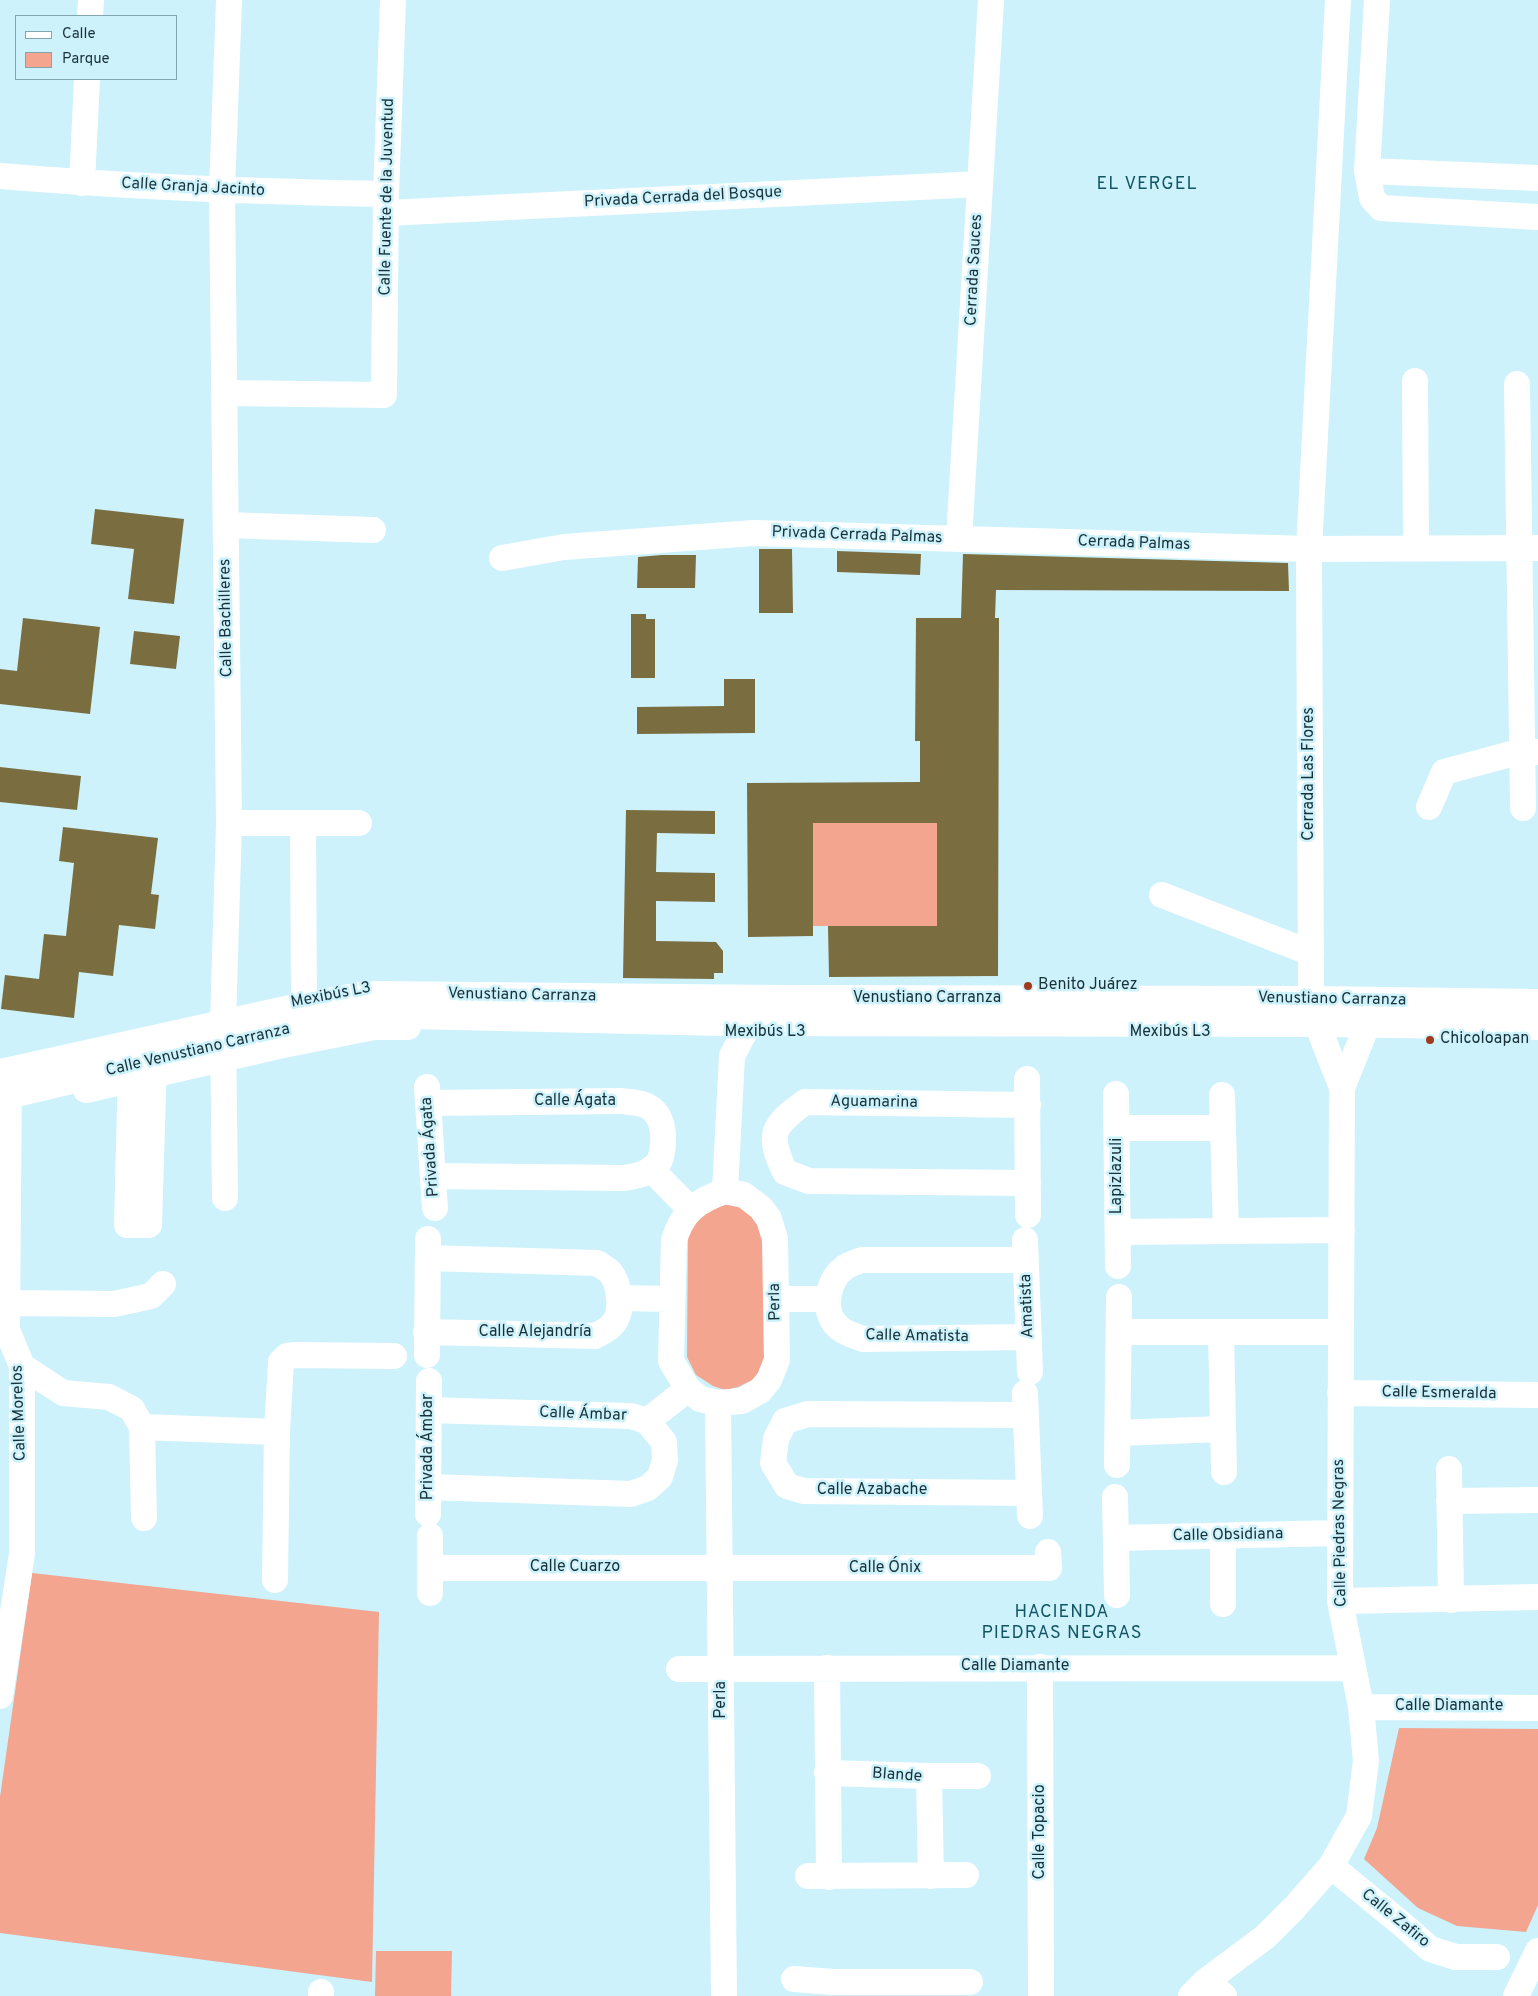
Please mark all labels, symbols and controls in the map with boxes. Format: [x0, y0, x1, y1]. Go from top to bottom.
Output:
legend [15, 15, 178, 80]
text: Calle [62, 25, 96, 44]
text: Parque [62, 50, 110, 69]
street label: Calle Fuente de la Juventud [377, 98, 399, 296]
district label: EL VERGEL [1095, 174, 1199, 196]
street label: Calle Granja Jacinto [121, 175, 265, 201]
street label: Privada Cerrada del Bosque [584, 183, 782, 213]
street label: Cerrada Sauces [962, 214, 988, 326]
street label: Privada Cerrada Palmas [771, 523, 943, 549]
street label: Cerrada Palmas [1077, 532, 1191, 556]
street label: Calle Bachilleres [216, 558, 238, 678]
street label: Cerrada Las Flores [1300, 707, 1320, 841]
place label: Benito Juárez [1038, 976, 1138, 996]
street label: Mexibús L3 [289, 979, 373, 1013]
marker: Benito Juárez [1022, 980, 1034, 992]
street label: Venustiano Carranza [448, 985, 596, 1007]
street label: Venustiano Carranza [853, 989, 1001, 1009]
street label: Venustiano Carranza [1258, 989, 1406, 1011]
street label: Calle Venustiano Carranza [104, 1020, 292, 1082]
street label: Mexibús L3 [724, 1023, 806, 1043]
street label: Mexibús L3 [1129, 1023, 1211, 1043]
place label: Chicoloapan [1440, 1030, 1529, 1050]
marker: Chicoloapan [1424, 1034, 1436, 1046]
street label: Calle Ágata [534, 1092, 616, 1112]
street label: Aguamarina [830, 1093, 918, 1113]
street label: Privada Ágata [418, 1096, 444, 1198]
street label: Lapizlazuli [1108, 1138, 1128, 1214]
street label: Amatista [1017, 1274, 1039, 1338]
street label: Perla [766, 1283, 786, 1321]
street label: Calle Alejandría [479, 1323, 591, 1343]
street label: Calle Amatista [865, 1326, 969, 1348]
street label: Calle Morelos [9, 1365, 31, 1461]
street label: Calle Esmeralda [1381, 1383, 1497, 1405]
street label: Privada Ámbar [419, 1394, 439, 1500]
street label: Calle Ámbar [539, 1404, 627, 1426]
street label: Calle Piedras Negras [1330, 1459, 1352, 1607]
street label: Calle Azabache [817, 1481, 927, 1501]
street label: Calle Obsidiana [1172, 1525, 1284, 1547]
street label: Calle Cuarzo [530, 1558, 620, 1578]
street label: Calle Ónix [849, 1559, 921, 1579]
district label: HACIENDA PIEDRAS NEGRAS [980, 1602, 1144, 1645]
street label: Calle Diamante [961, 1657, 1069, 1677]
street label: Perla [712, 1681, 732, 1719]
street label: Calle Diamante [1395, 1697, 1503, 1717]
street label: Blande [871, 1765, 923, 1787]
street label: Calle Topacio [1031, 1784, 1051, 1880]
street label: Calle Zafiro [1357, 1886, 1433, 1952]

